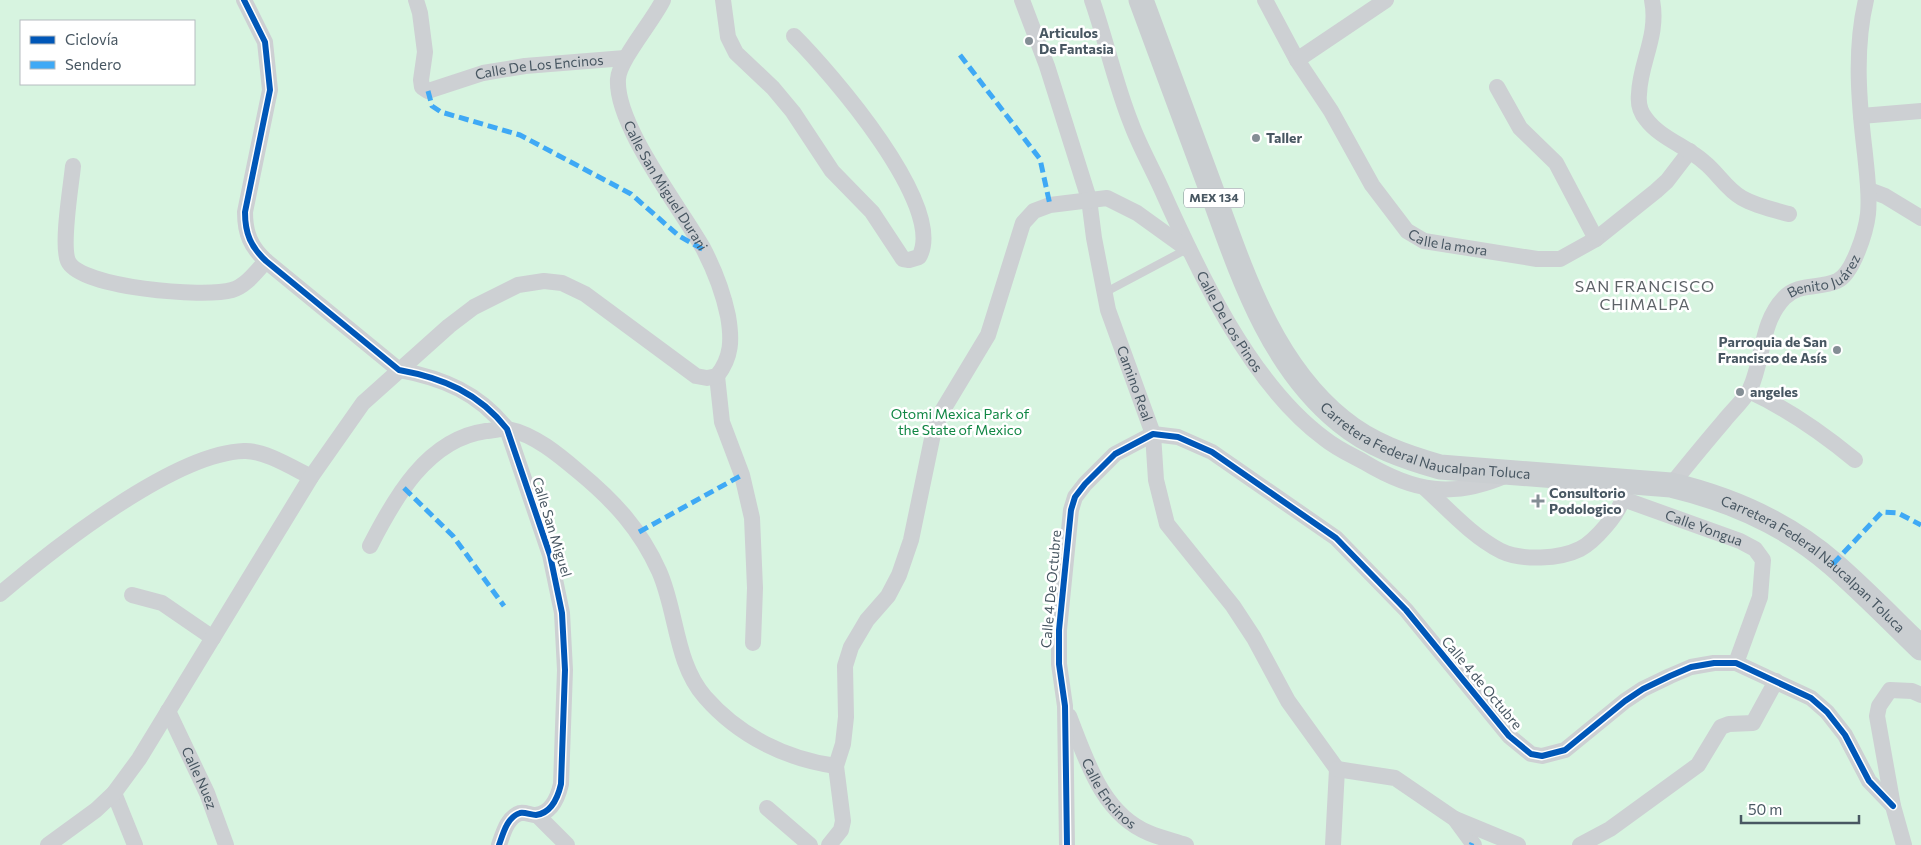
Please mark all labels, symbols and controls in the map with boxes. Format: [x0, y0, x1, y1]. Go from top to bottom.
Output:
legend [20, 20, 195, 85]
place label: Articulos De Fantasia [1039, 24, 1114, 57]
text: Ciclovía [65, 30, 118, 48]
marker: Articulos De Fantasia [1023, 35, 1035, 47]
street label: Calle De Los Encinos [473, 51, 604, 83]
text: Sendero [65, 55, 122, 73]
street label: Calle San Miguel Durani [620, 118, 712, 253]
place label: Taller [1266, 129, 1302, 146]
marker: Taller [1250, 132, 1262, 144]
road number: MEX 134 [1184, 188, 1244, 208]
street label: Calle la mora [1405, 225, 1489, 259]
street label: Benito Juárez [1784, 251, 1863, 301]
street label: Calle De Los Pinos [1193, 268, 1267, 375]
district label: SAN FRANCISCO CHIMALPA [1575, 276, 1715, 313]
place label: Parroquia de San Francisco de Asís [1718, 333, 1827, 366]
street label: Camino Real [1114, 343, 1157, 423]
marker: Parroquia de San Francisco de Asís [1831, 344, 1843, 356]
place label: angeles [1750, 383, 1799, 400]
marker: angeles [1734, 386, 1746, 398]
street label: Carretera Federal Naucalpan Toluca [1317, 398, 1531, 482]
park label: Otomi Mexica Park of the State of Mexico [891, 405, 1030, 438]
street label: Calle San Miguel [529, 475, 576, 579]
place label: Consultorio Podologico [1549, 484, 1626, 517]
street label: Carretera Federal Naucalpan Toluca [1719, 492, 1909, 636]
marker: Consultorio Podologico [1531, 494, 1545, 508]
street label: Calle Yongua [1663, 506, 1745, 549]
street label: Calle 4 De Octubre [1037, 529, 1064, 649]
street label: Calle 4 de Octubre [1439, 633, 1526, 733]
street label: Calle Nuez [178, 744, 221, 811]
street label: Calle Encinos [1079, 755, 1140, 832]
scale bar [1741, 792, 1858, 824]
text: 50 m [1748, 800, 1782, 818]

